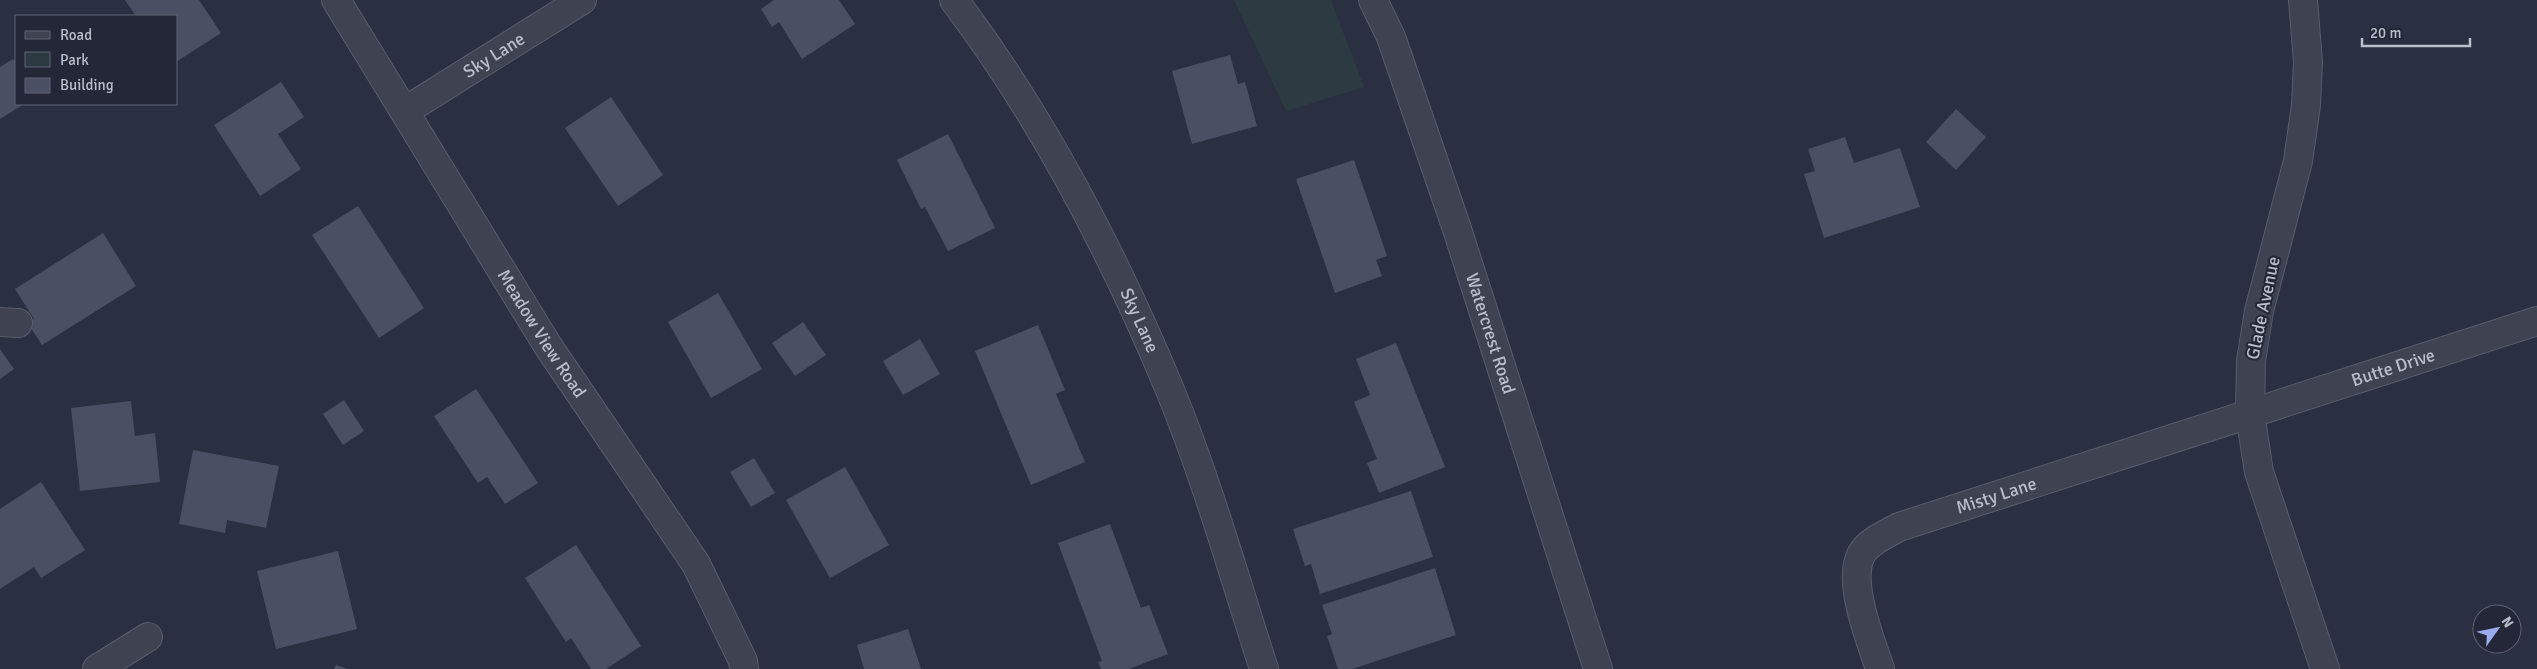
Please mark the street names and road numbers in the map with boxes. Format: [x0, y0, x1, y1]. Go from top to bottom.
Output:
street label: Sky Lane [459, 28, 529, 83]
street label: Glade Avenue [2241, 254, 2285, 362]
street label: Meadow View Road [493, 265, 591, 402]
street label: Watercrest Road [1461, 270, 1520, 397]
street label: Sky Lane [1115, 284, 1164, 356]
street label: Butte Drive [2349, 344, 2438, 391]
street label: Misty Lane [1953, 472, 2039, 519]

